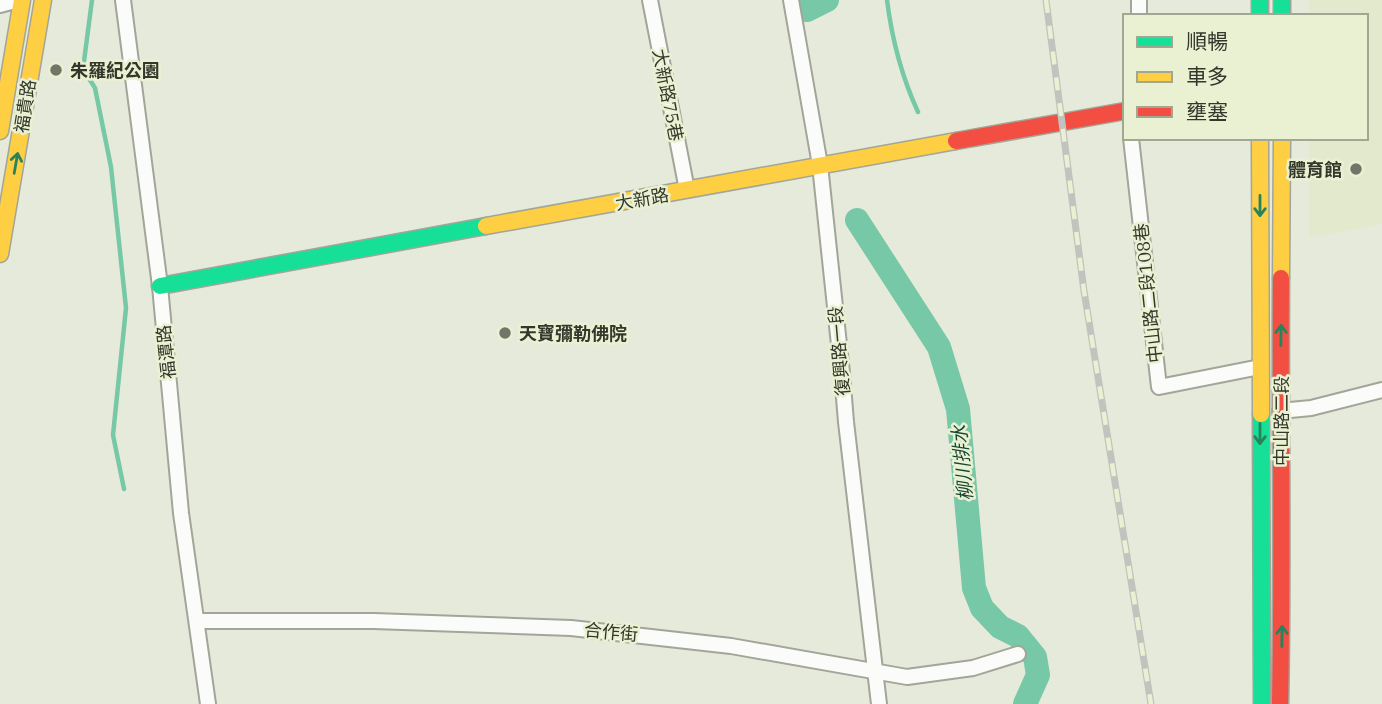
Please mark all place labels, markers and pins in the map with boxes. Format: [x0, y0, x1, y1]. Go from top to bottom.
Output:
place label: 朱羅紀公園 [70, 59, 160, 82]
marker: 朱羅紀公園 [48, 62, 64, 78]
place label: 體育館 [1288, 158, 1342, 181]
marker: 體育館 [1348, 161, 1364, 177]
place label: 天寶彌勒佛院 [519, 322, 627, 345]
marker: 天寶彌勒佛院 [497, 325, 513, 341]

